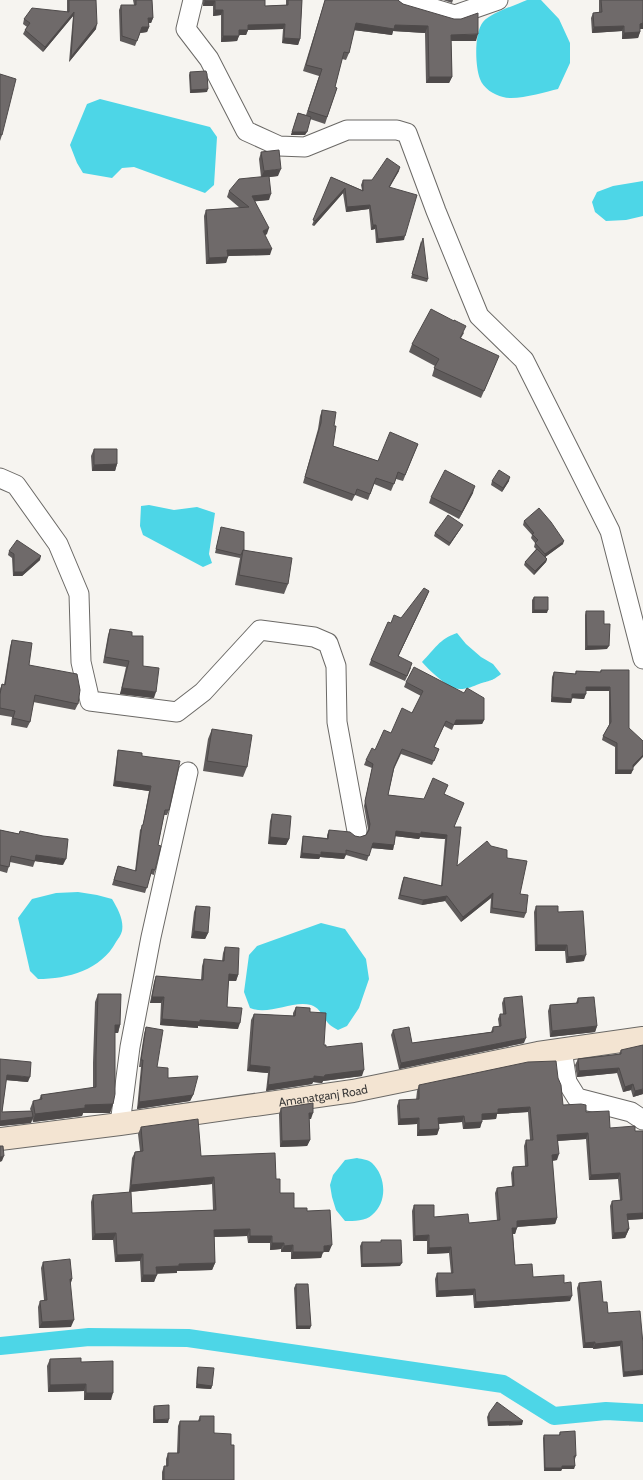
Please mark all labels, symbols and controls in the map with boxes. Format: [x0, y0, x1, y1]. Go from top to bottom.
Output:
street label: Amanatganj Road [277, 1081, 369, 1109]

